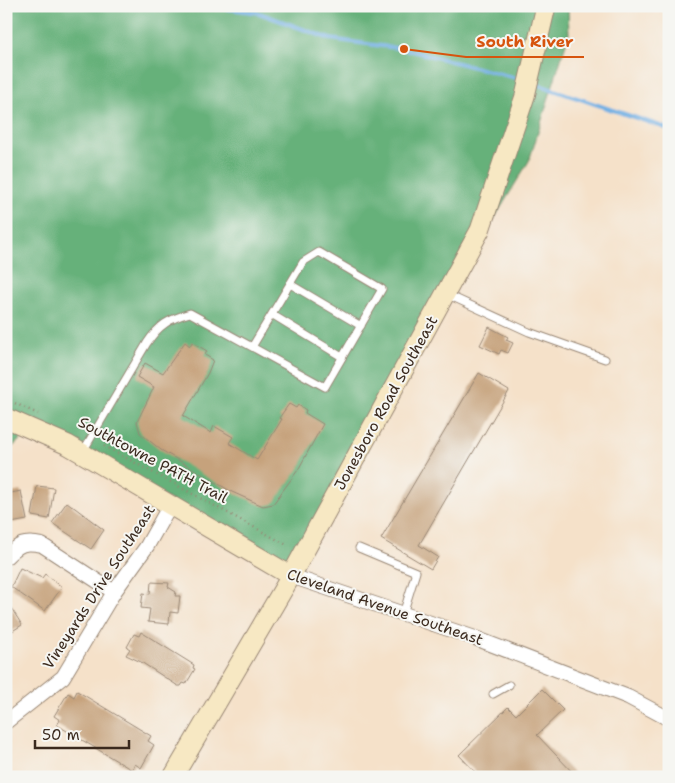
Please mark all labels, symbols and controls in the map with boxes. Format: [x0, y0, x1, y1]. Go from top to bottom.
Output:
callout: South River [466, 26, 584, 57]
text: South River [476, 31, 574, 52]
street label: Jonesboro Road Southeast [330, 312, 442, 494]
street label: Southtowne PATH Trail [75, 412, 232, 508]
street label: Vineyards Drive Southeast [38, 501, 160, 673]
street label: Cleveland Avenue Southeast [284, 564, 486, 650]
scale bar [35, 718, 129, 750]
text: 50 m [42, 725, 80, 745]

